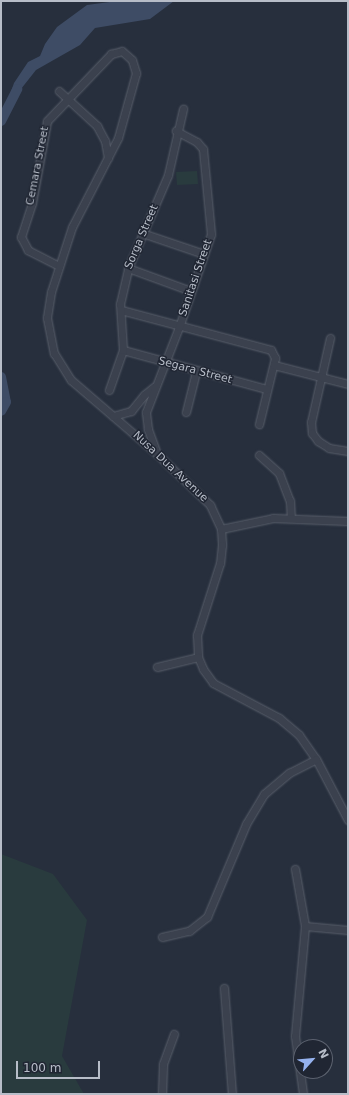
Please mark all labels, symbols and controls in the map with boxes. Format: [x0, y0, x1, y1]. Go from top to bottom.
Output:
street label: Cemara Street [24, 125, 52, 207]
street label: Sorga Street [123, 203, 161, 271]
street label: Sanitasi Street [177, 238, 215, 318]
street label: Segara Street [157, 355, 233, 387]
street label: Nusa Dua Avenue [130, 429, 210, 505]
north arrow [293, 1039, 333, 1079]
text: N [315, 1047, 331, 1061]
scale bar [18, 1053, 102, 1079]
text: 100 m [23, 1061, 61, 1075]

